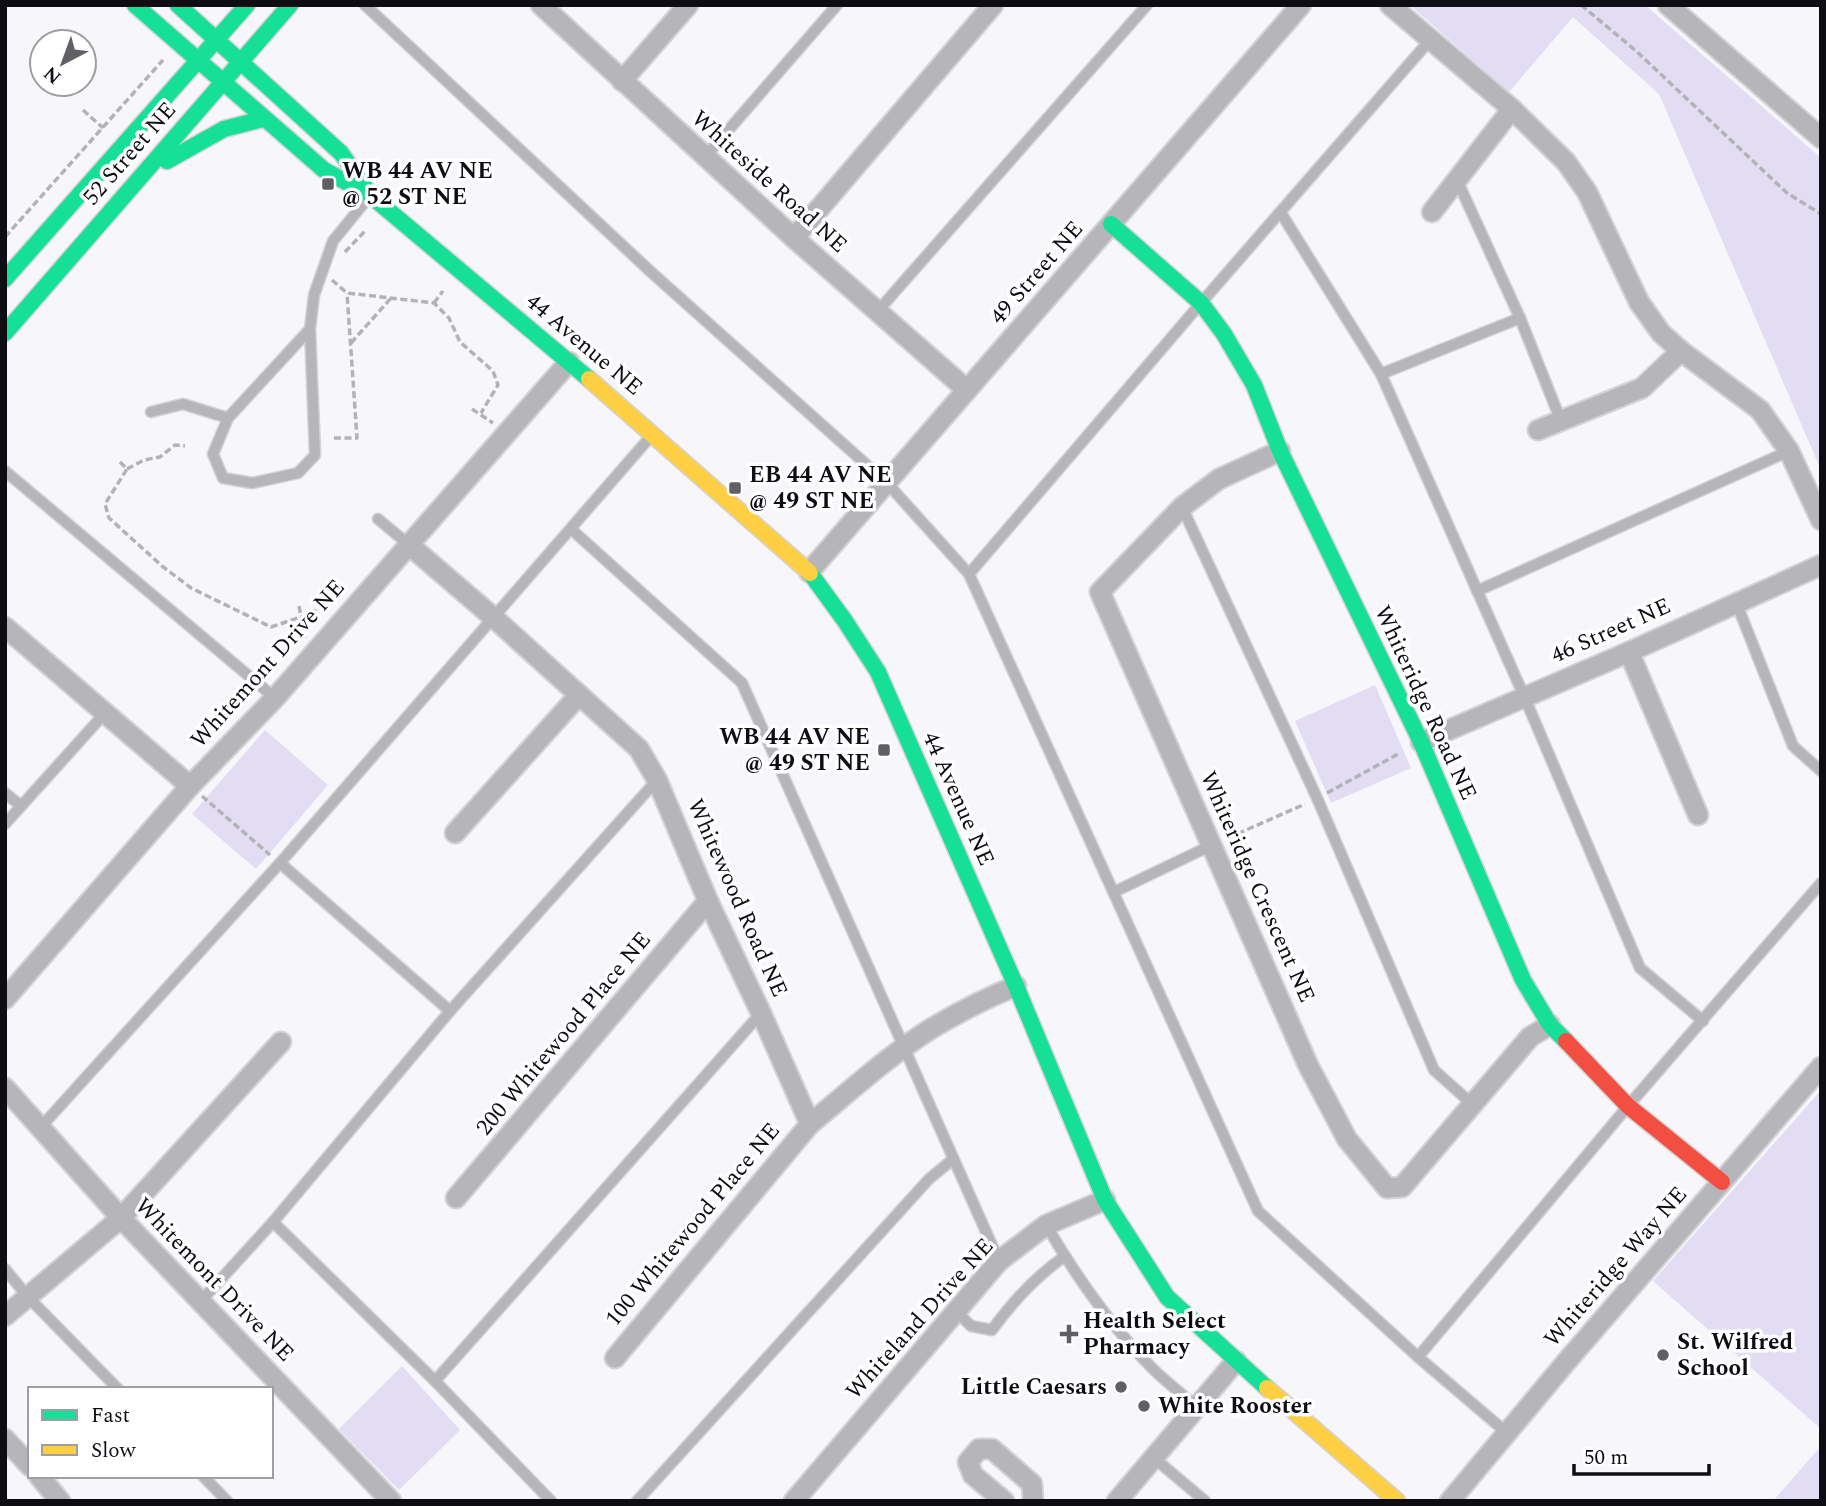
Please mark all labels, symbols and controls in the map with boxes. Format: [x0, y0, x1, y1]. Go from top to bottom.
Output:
north arrow [28, 28, 98, 98]
text: N [37, 59, 68, 91]
street label: 52 Street NE [75, 94, 185, 214]
street label: Whiteside Road NE [683, 102, 855, 262]
place label: WB 44 AV NE @ 52 ST NE [342, 154, 493, 215]
marker: WB 44 AV NE @ 52 ST NE [320, 176, 336, 192]
street label: 49 Street NE [982, 213, 1092, 333]
street label: 44 Avenue NE [518, 285, 650, 405]
place label: EB 44 AV NE @ 49 ST NE [749, 458, 892, 519]
marker: EB 44 AV NE @ 49 ST NE [727, 480, 743, 496]
street label: Whitemont Drive NE [182, 572, 354, 756]
street label: 46 Street NE [1545, 589, 1677, 673]
street label: Whiteridge Road NE [1364, 600, 1486, 806]
place label: WB 44 AV NE @ 49 ST NE [719, 720, 870, 781]
street label: 44 Avenue NE [913, 726, 1003, 872]
marker: WB 44 AV NE @ 49 ST NE [876, 742, 892, 758]
street label: Whiteridge Crescent NE [1190, 766, 1324, 1008]
street label: Whitewood Road NE [677, 793, 797, 1003]
street label: 200 Whitewood Place NE [468, 924, 660, 1144]
street label: 100 Whitewood Place NE [597, 1115, 789, 1335]
street label: Whiteridge Way NE [1536, 1179, 1696, 1355]
street label: Whitemont Drive NE [126, 1190, 302, 1370]
street label: Whiteland Drive NE [838, 1230, 1002, 1408]
place label: Health Select Pharmacy [1083, 1304, 1226, 1365]
place label: St. Wilfred School [1677, 1325, 1793, 1386]
marker: Health Select Pharmacy [1061, 1326, 1077, 1342]
marker: St. Wilfred School [1655, 1347, 1671, 1363]
place label: Little Caesars [961, 1370, 1107, 1405]
marker: Little Caesars [1113, 1379, 1129, 1395]
legend [28, 1387, 273, 1478]
place label: White Rooster [1158, 1389, 1312, 1424]
marker: White Rooster [1136, 1398, 1152, 1414]
text: Fast [91, 1400, 130, 1432]
scale bar [1574, 1432, 1709, 1476]
text: Slow [91, 1435, 137, 1467]
text: 50 m [1584, 1442, 1628, 1474]

